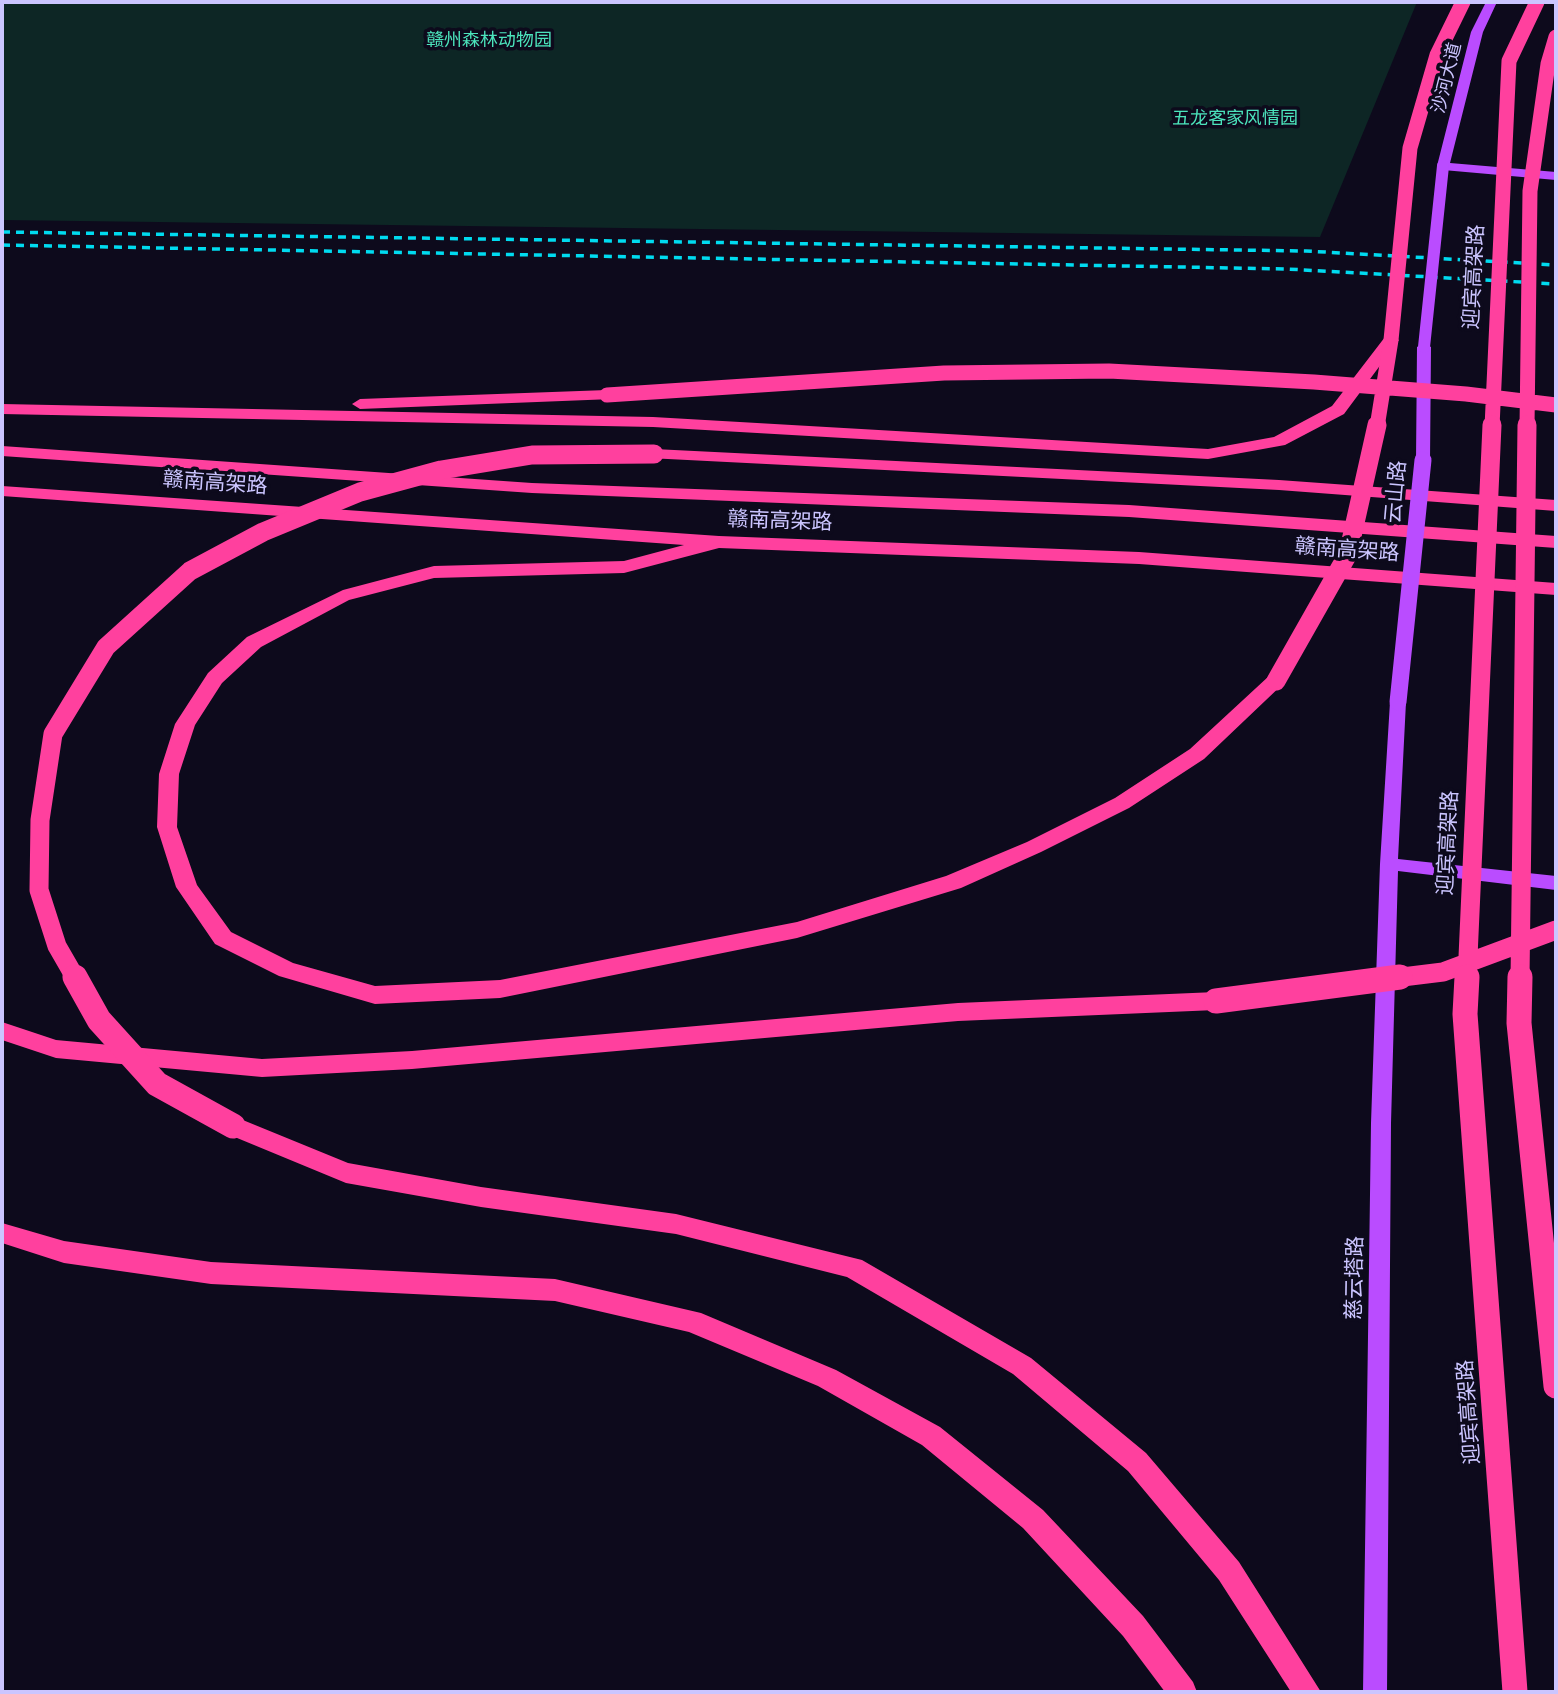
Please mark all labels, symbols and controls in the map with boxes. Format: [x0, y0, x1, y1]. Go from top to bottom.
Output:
park label: 赣州森林动物园 [426, 30, 552, 52]
street label: 沙河大道 [1428, 40, 1466, 116]
park label: 五龙客家风情园 [1172, 108, 1298, 130]
street label: 迎宾高架路 [1459, 224, 1489, 330]
street label: 云山路 [1381, 460, 1411, 524]
street label: 赣南高架路 [162, 467, 268, 499]
street label: 赣南高架路 [727, 507, 833, 535]
street label: 赣南高架路 [1294, 534, 1400, 566]
street label: 迎宾高架路 [1433, 790, 1463, 896]
street label: 慈云塔路 [1342, 1236, 1368, 1320]
street label: 迎宾高架路 [1453, 1359, 1485, 1465]

